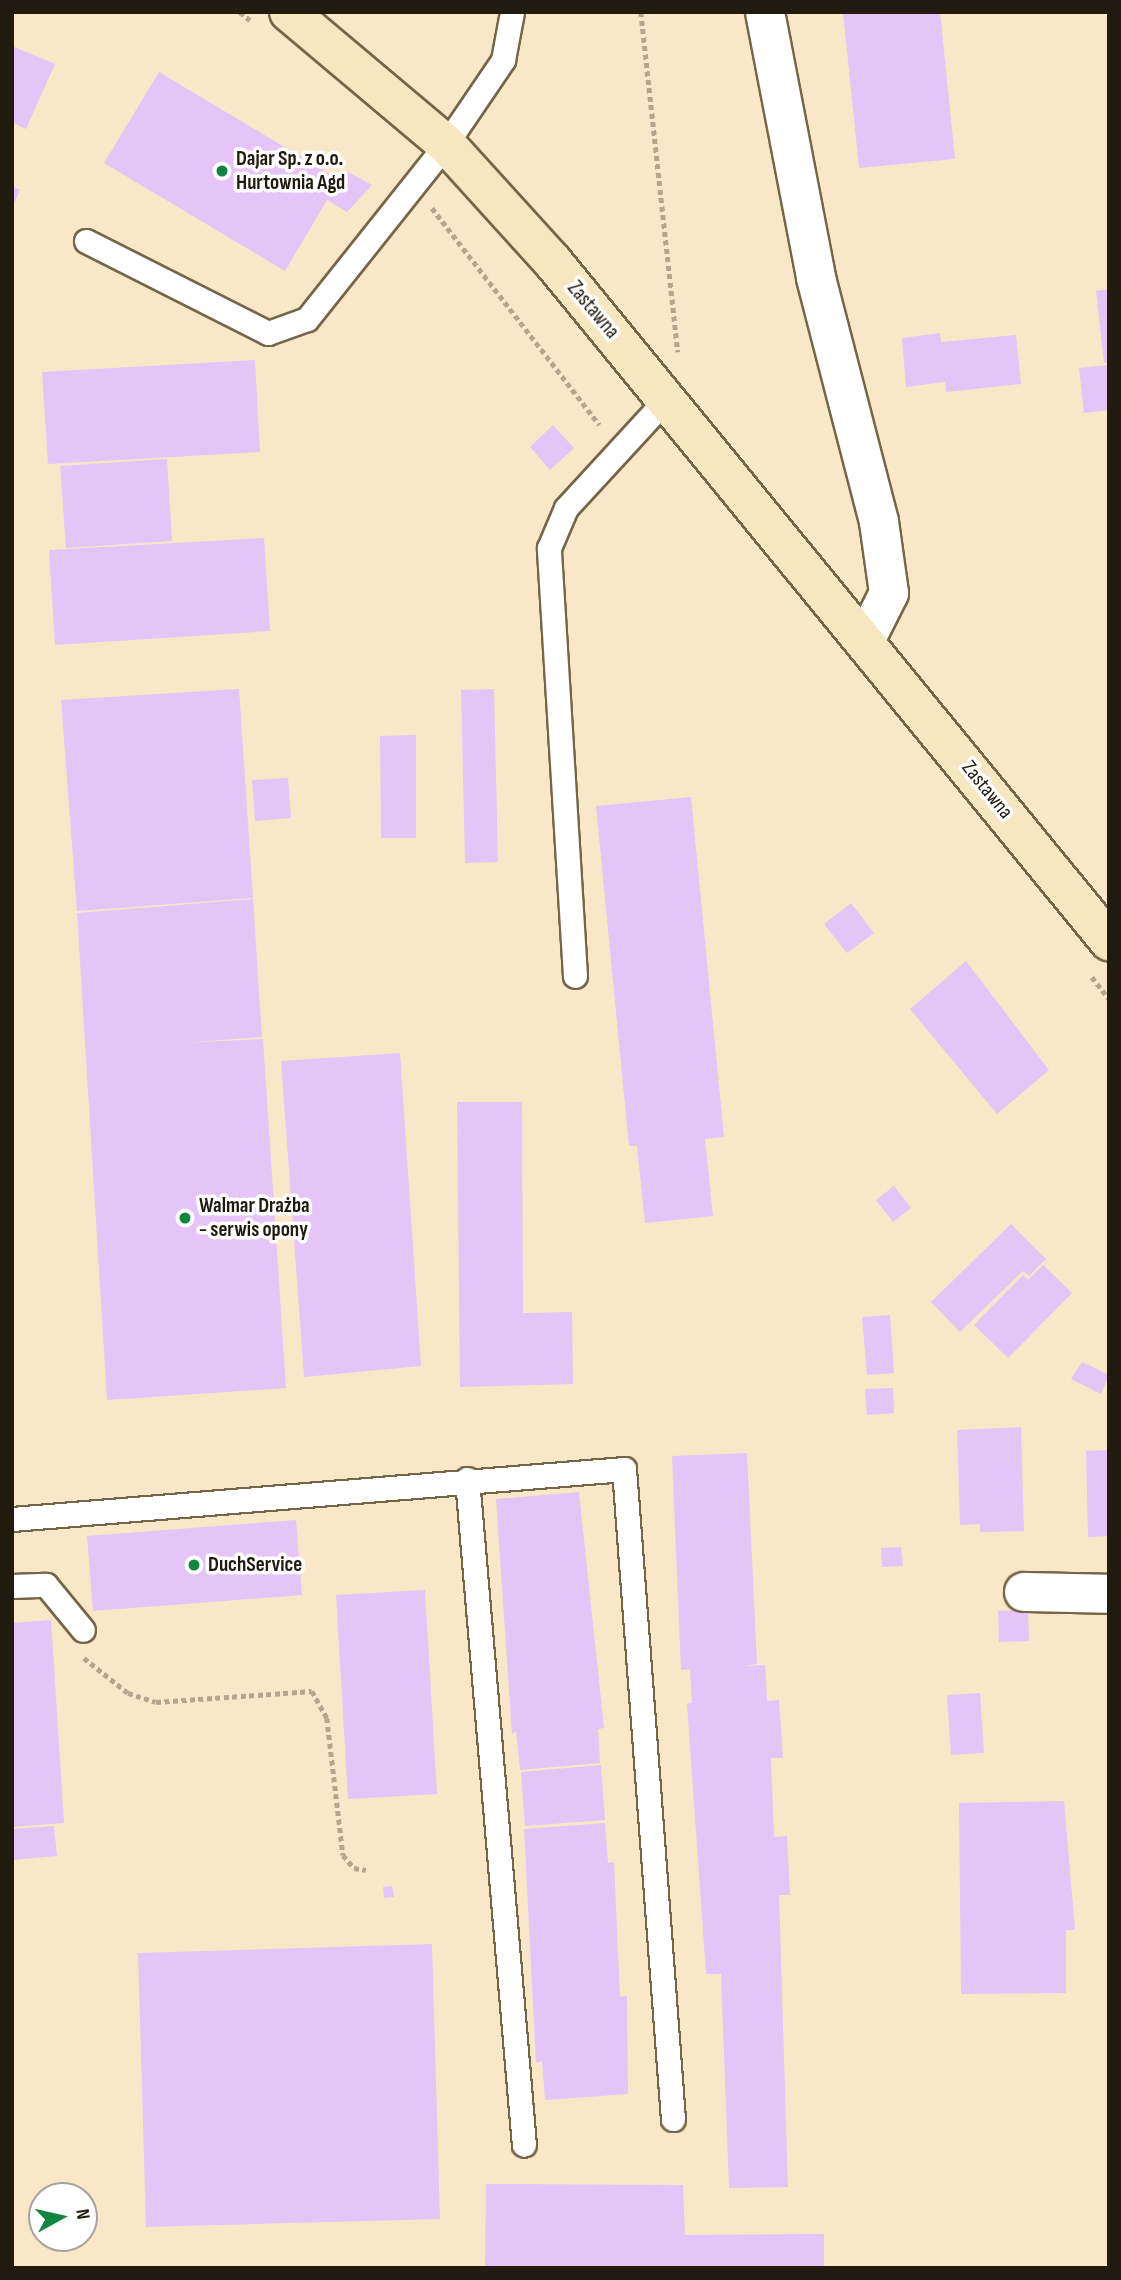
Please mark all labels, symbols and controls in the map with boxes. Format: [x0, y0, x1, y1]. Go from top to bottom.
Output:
place label: Dajar Sp. z o.o. Hurtownia Agd [236, 146, 345, 196]
marker: Dajar Sp. z o.o. Hurtownia Agd [214, 163, 230, 179]
street label: Zastawna [562, 276, 624, 344]
street label: Zastawna [956, 756, 1018, 824]
place label: Walmar Drażba - serwis opony [199, 1193, 310, 1243]
marker: Walmar Drażba - serwis opony [177, 1210, 193, 1226]
place label: DuchService [208, 1552, 302, 1578]
marker: DuchService [186, 1557, 202, 1573]
north arrow [28, 2182, 98, 2252]
text: N [70, 2208, 94, 2221]

